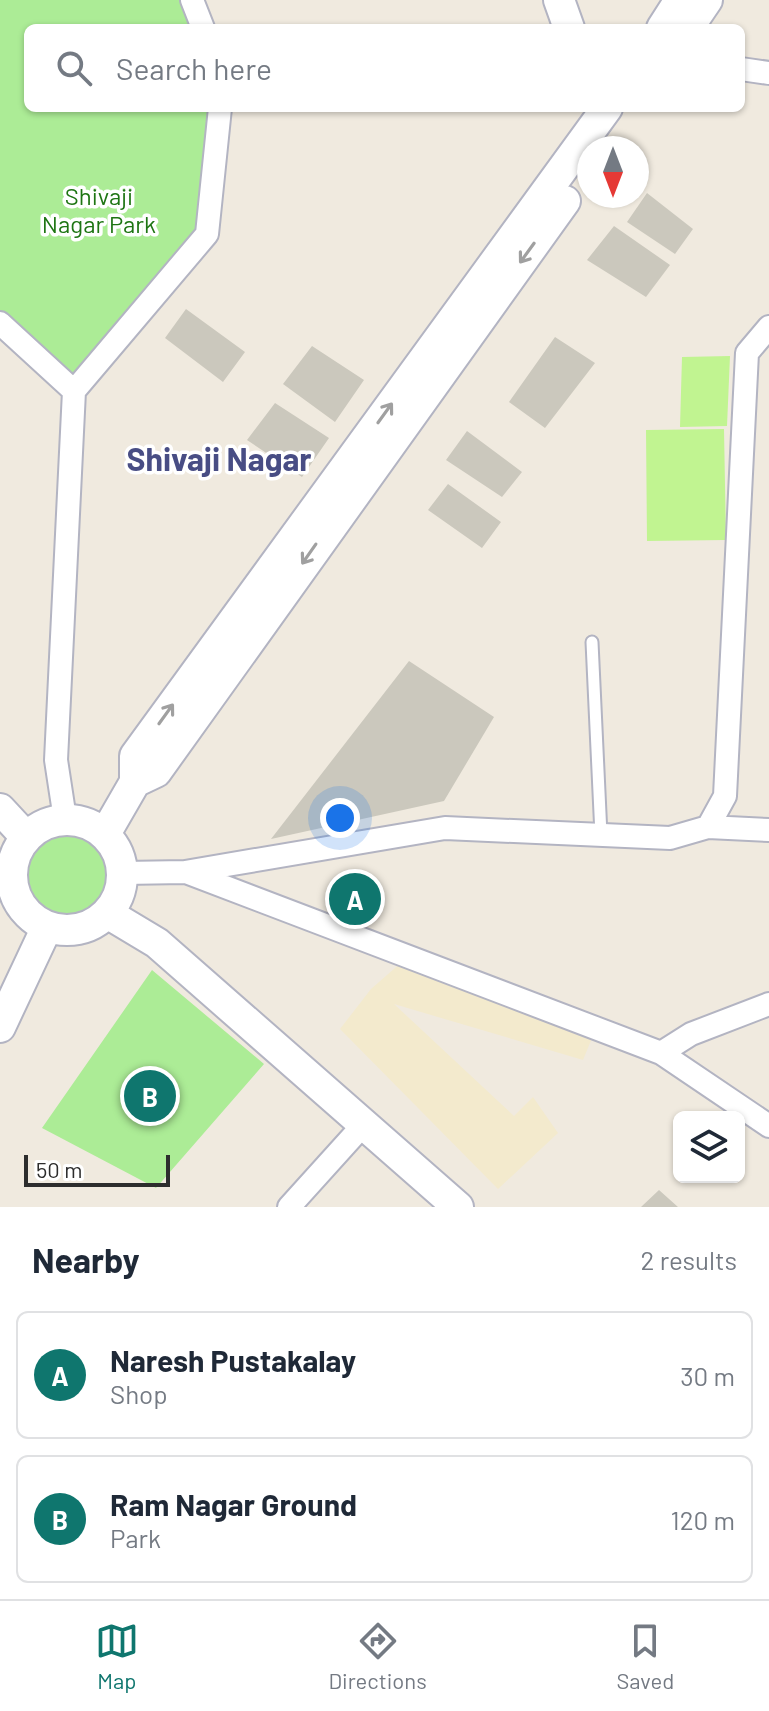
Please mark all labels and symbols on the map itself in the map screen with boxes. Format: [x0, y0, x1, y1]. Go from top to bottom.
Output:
north arrow [577, 136, 649, 208]
park label: Shivaji Nagar Park [42, 181, 156, 238]
one-way arrow [519, 242, 536, 263]
one-way arrow [376, 403, 393, 424]
district label: Shivaji Nagar [126, 439, 312, 477]
one-way arrow [301, 543, 317, 565]
one-way arrow [157, 704, 174, 725]
your location [320, 798, 360, 838]
pin: A [329, 869, 381, 929]
pin: B [124, 1066, 176, 1126]
scale bar [24, 1151, 170, 1187]

